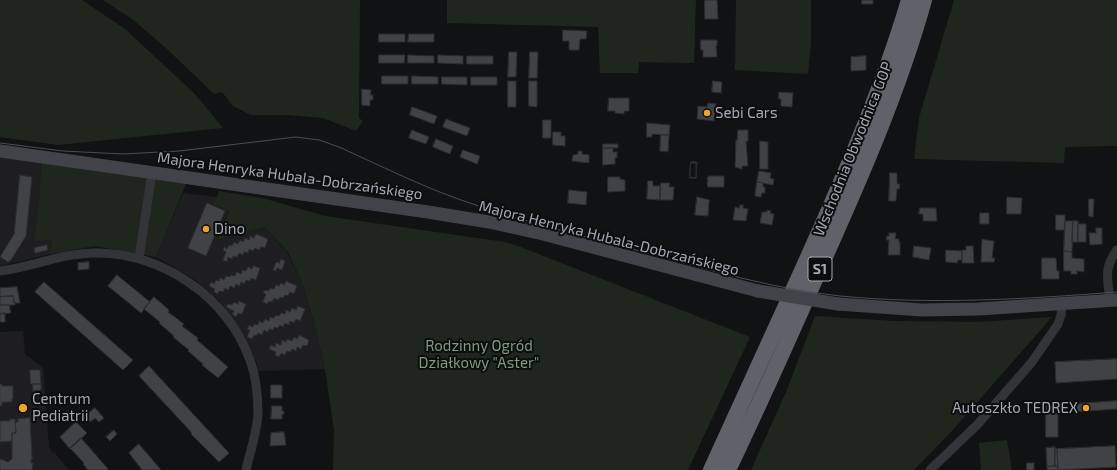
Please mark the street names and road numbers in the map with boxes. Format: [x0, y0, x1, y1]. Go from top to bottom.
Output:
street label: Wschodnia Obwodnica GOP [810, 59, 896, 239]
street label: Majora Henryka Hubala-Dobrzańskiego [156, 148, 424, 204]
street label: Majora Henryka Hubala-Dobrzańskiego [477, 197, 741, 279]
road number: S1 [808, 257, 832, 281]

